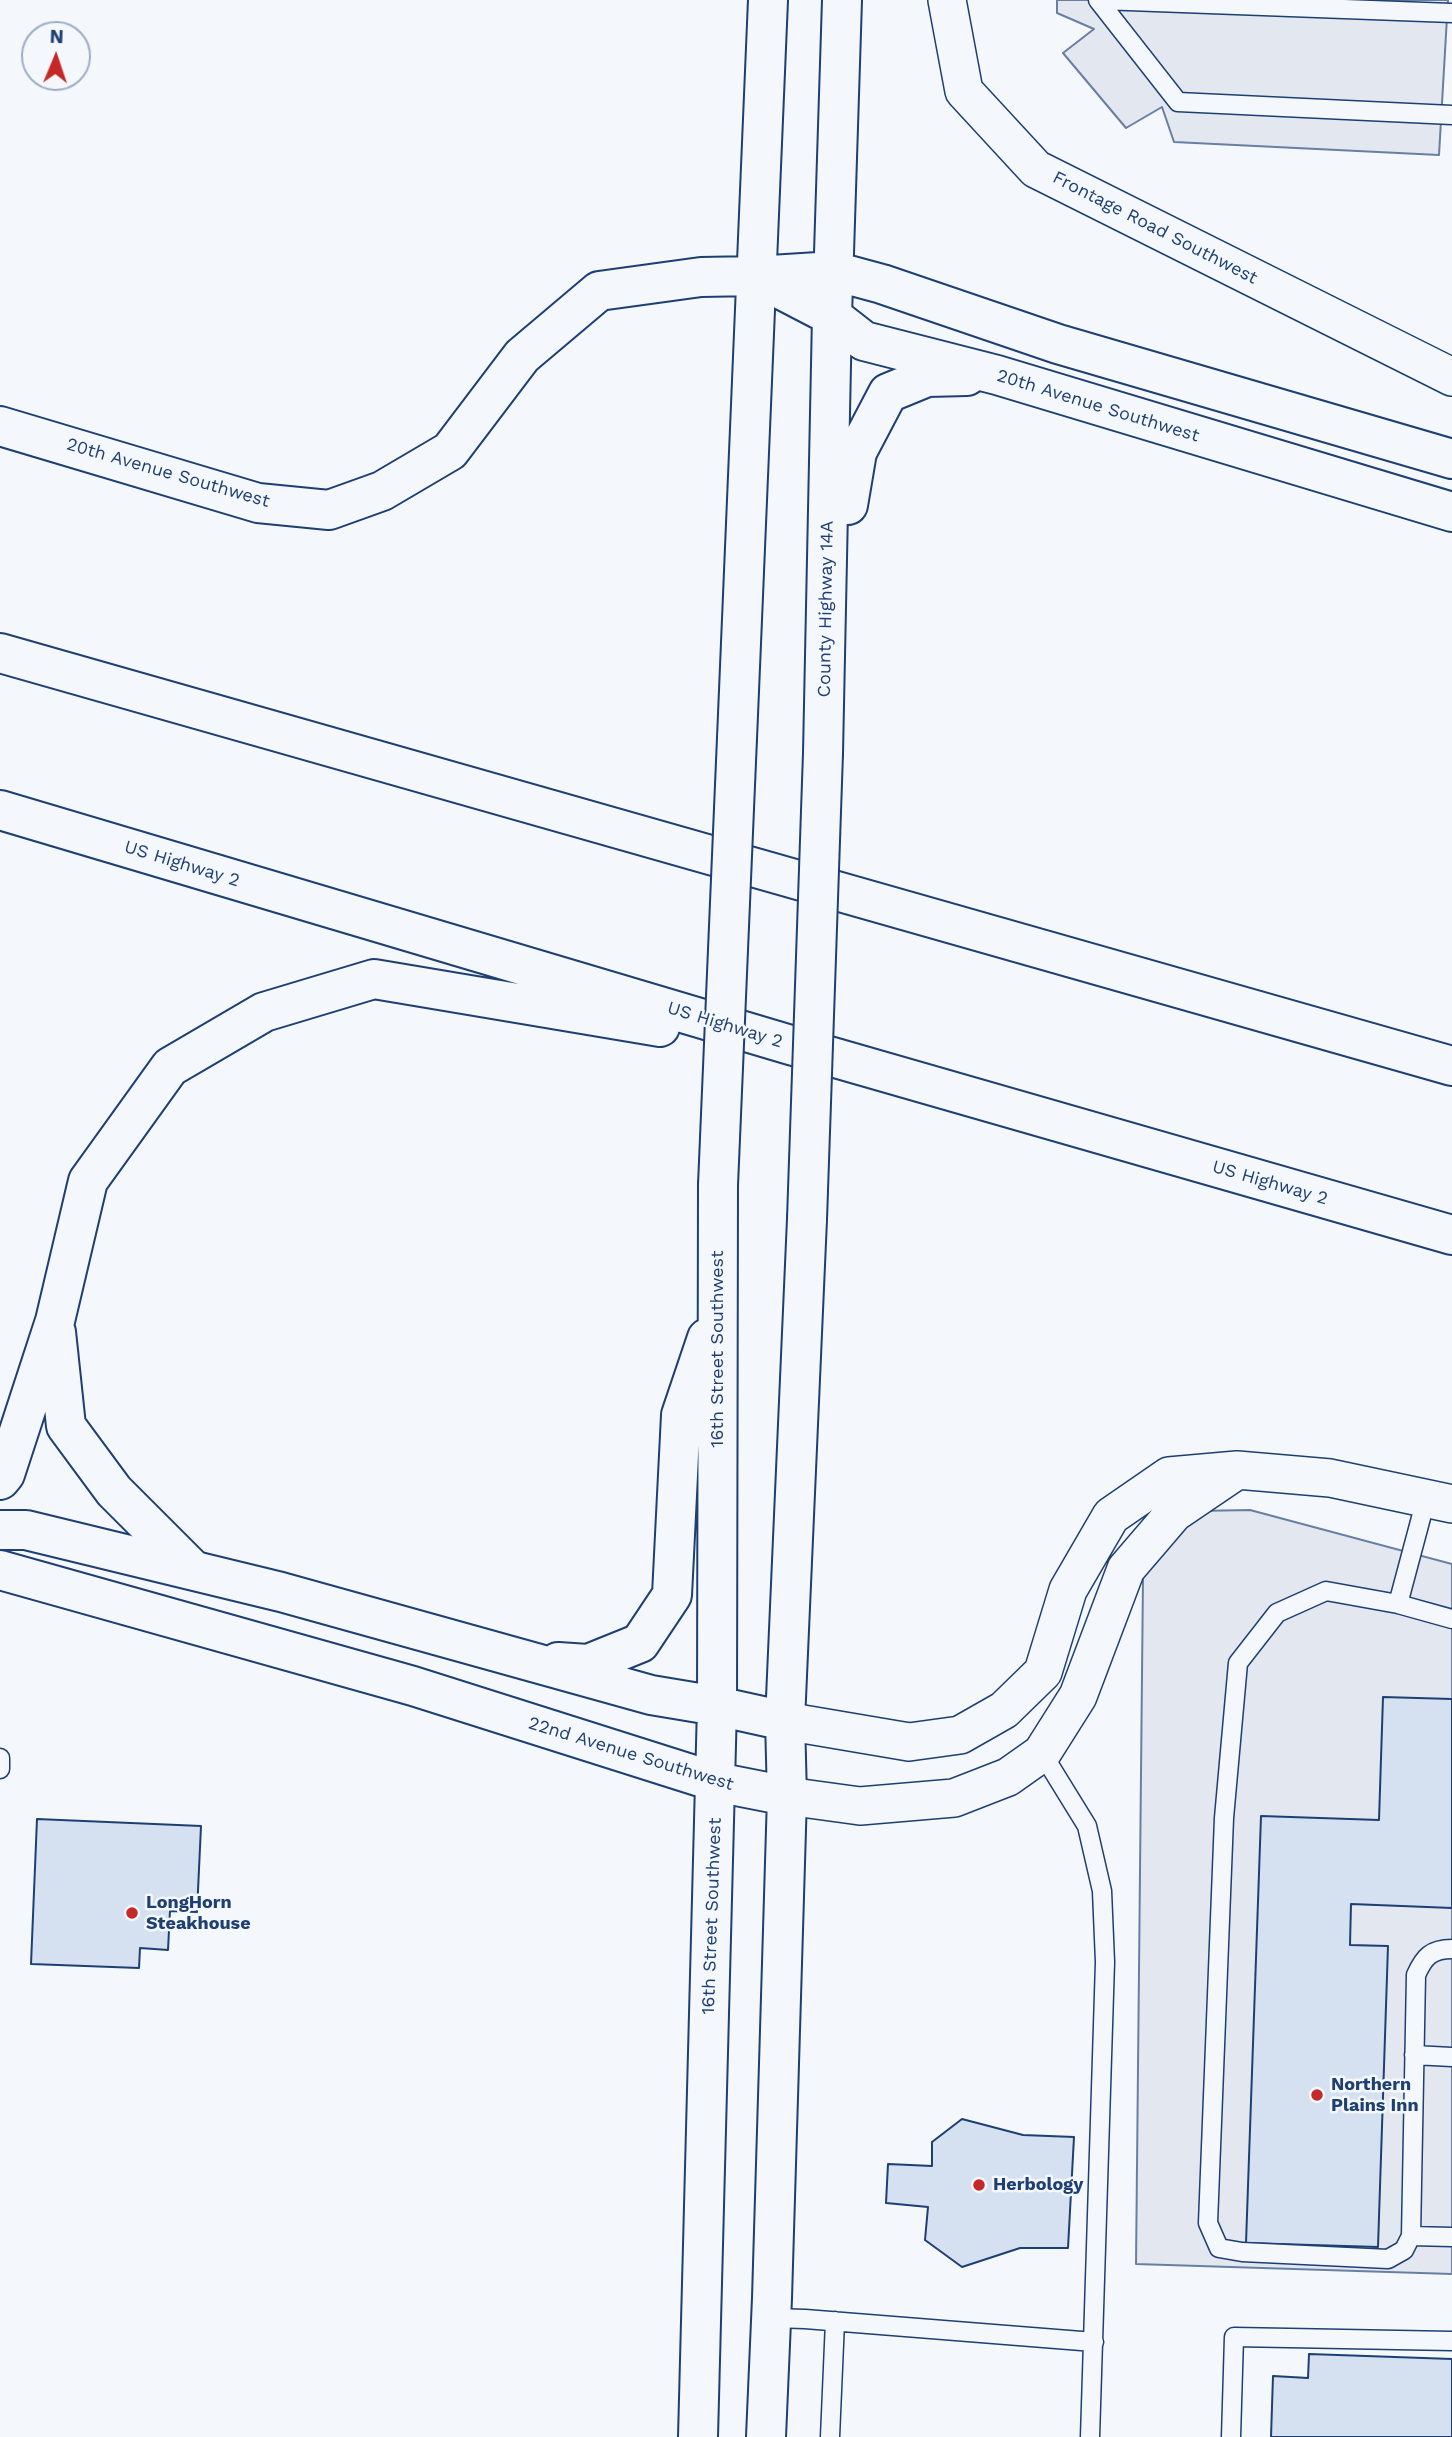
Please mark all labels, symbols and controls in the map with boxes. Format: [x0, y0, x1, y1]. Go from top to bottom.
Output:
north arrow [21, 21, 91, 91]
text: N [49, 25, 64, 48]
street label: Frontage Road Southwest [1049, 167, 1261, 289]
street label: 20th Avenue Southwest [994, 365, 1202, 447]
street label: 20th Avenue Southwest [64, 434, 272, 512]
street label: County Highway 14A [814, 520, 838, 698]
street label: US Highway 2 [122, 836, 242, 892]
street label: US Highway 2 [665, 997, 785, 1053]
street label: US Highway 2 [1210, 1156, 1330, 1210]
street label: 16th Street Southwest [707, 1250, 729, 1448]
street label: 22nd Avenue Southwest [526, 1712, 736, 1796]
street label: 16th Street Southwest [698, 1817, 726, 2015]
place label: LongHorn Steakhouse [146, 1892, 251, 1934]
marker: LongHorn Steakhouse [124, 1905, 140, 1921]
place label: Northern Plains Inn [1331, 2074, 1419, 2116]
marker: Northern Plains Inn [1309, 2087, 1325, 2103]
place label: Herbology [993, 2174, 1083, 2196]
marker: Herbology [971, 2177, 987, 2193]

